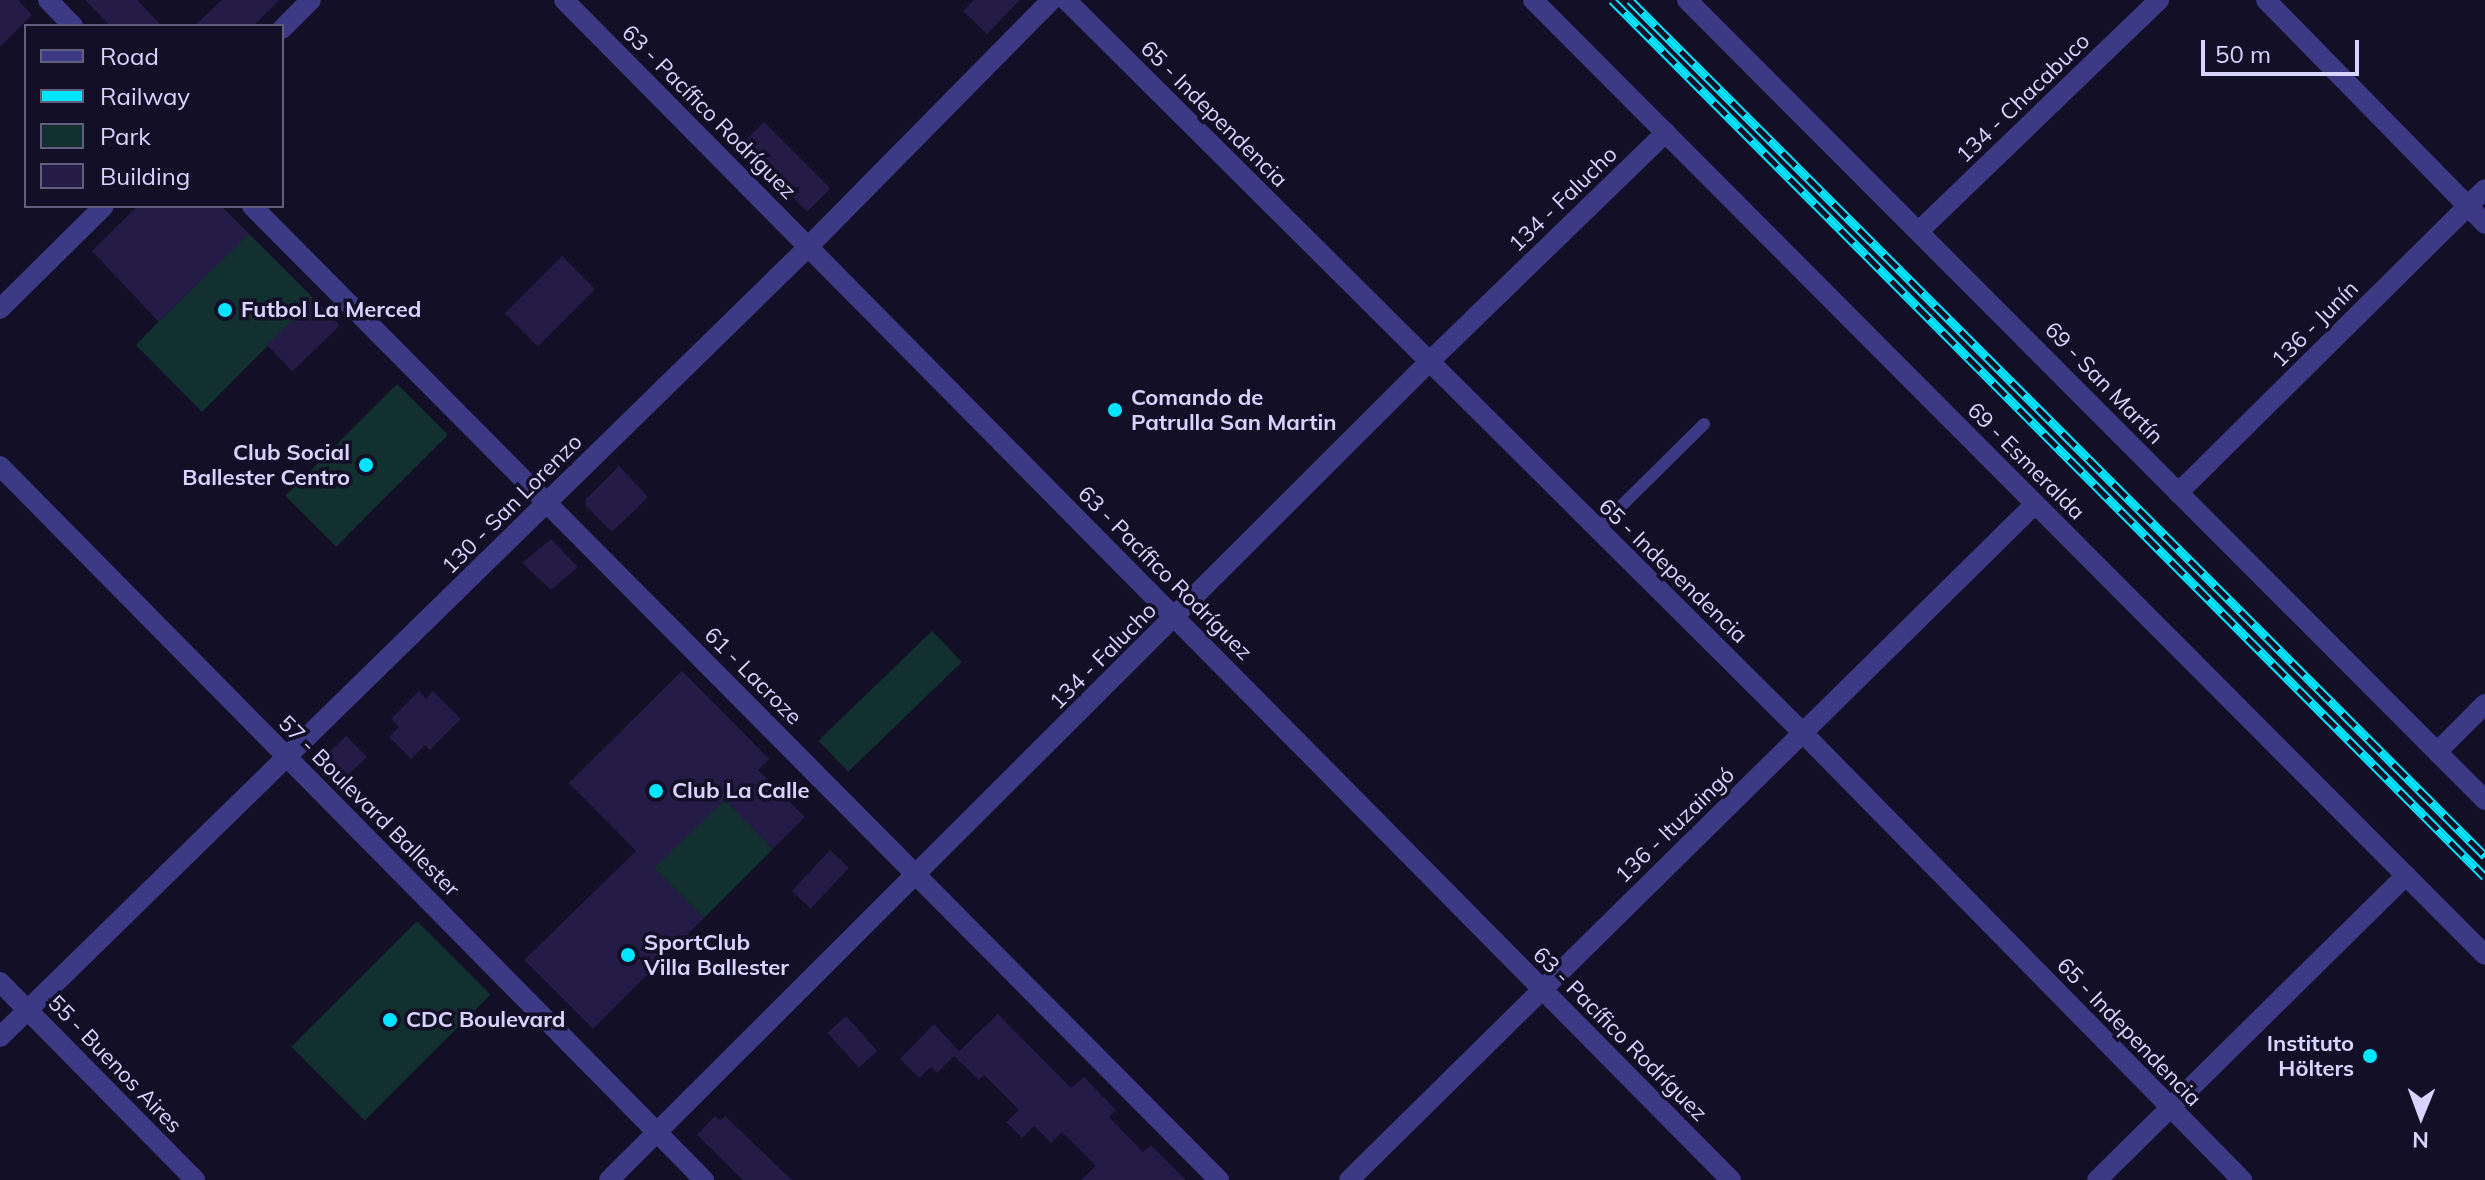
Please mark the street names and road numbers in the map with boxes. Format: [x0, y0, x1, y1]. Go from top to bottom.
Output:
street label: 63 - Pacífico Rodríguez [616, 19, 802, 205]
street label: 134 - Chacabuco [1951, 28, 2095, 168]
street label: 65 - Independencia [1135, 35, 1293, 193]
street label: 134 - Falucho [1504, 141, 1622, 257]
street label: 136 - Junín [2266, 275, 2364, 373]
street label: 69 - San Martín [2039, 317, 2169, 449]
street label: 69 - Esmeralda [1962, 397, 2090, 525]
street label: 130 - San Lorenzo [437, 429, 587, 579]
street label: 63 - Pacífico Rodríguez [1072, 480, 1258, 666]
street label: 65 - Independencia [1593, 493, 1753, 649]
street label: 134 - Falucho [1044, 597, 1162, 715]
street label: 61 - Lacroze [699, 622, 807, 730]
street label: 57 - Boulevard Ballester [273, 710, 465, 902]
street label: 136 - Ituzaingó [1610, 762, 1740, 888]
street label: 63 - Pacífico Rodríguez [1527, 941, 1713, 1127]
street label: 65 - Independencia [2051, 952, 2207, 1112]
street label: 55 - Buenos Aires [43, 990, 187, 1138]

